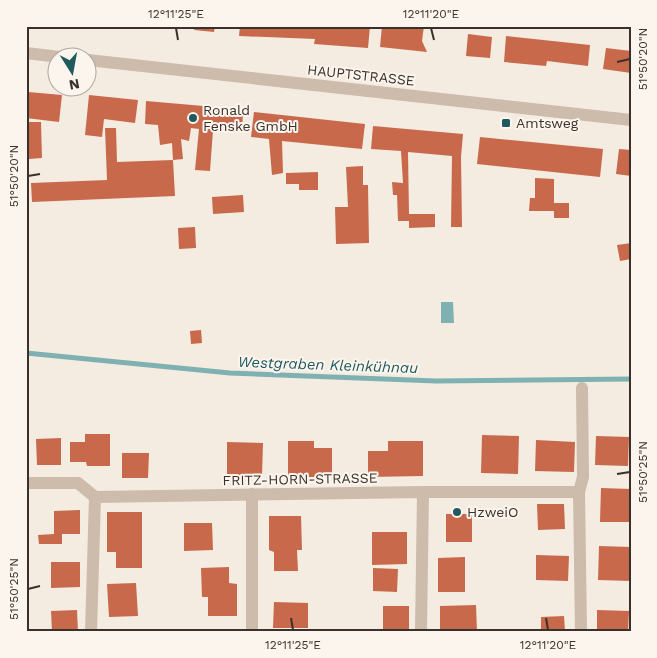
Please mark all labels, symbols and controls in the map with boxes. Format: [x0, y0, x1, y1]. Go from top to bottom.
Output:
text: 12°11'25"E [148, 7, 204, 21]
text: 12°11'20"E [403, 7, 459, 21]
text: 51°50'20"N [636, 28, 650, 90]
north arrow [48, 48, 98, 98]
street label: HAUPTSTRASSE [306, 61, 416, 89]
text: N [68, 76, 81, 94]
place label: Ronald Fenske GmbH [203, 102, 298, 134]
marker: Ronald Fenske GmbH [187, 112, 199, 124]
place label: Amtsweg [516, 115, 579, 131]
marker: Amtsweg [500, 117, 512, 129]
text: 51°50'20"N [7, 145, 21, 207]
water label: Westgraben Kleinkühnau [238, 353, 418, 377]
text: 51°50'25"N [636, 441, 650, 503]
street label: FRITZ-HORN-STRASSE [222, 470, 378, 488]
place label: HzweiO [467, 504, 518, 520]
marker: HzweiO [451, 506, 463, 518]
text: 51°50'25"N [7, 558, 21, 620]
text: 12°11'25"E [265, 638, 321, 652]
text: 12°11'20"E [520, 638, 576, 652]

